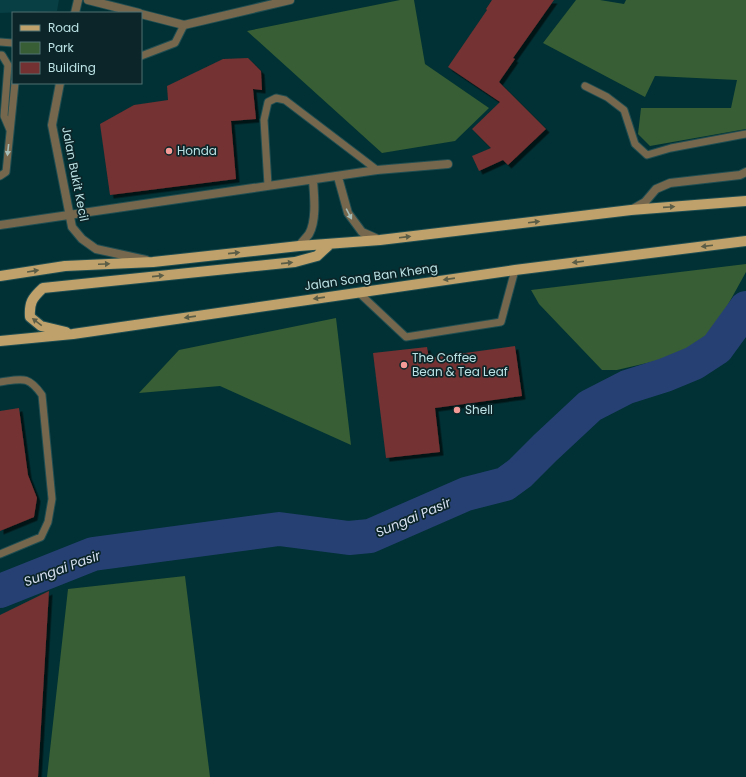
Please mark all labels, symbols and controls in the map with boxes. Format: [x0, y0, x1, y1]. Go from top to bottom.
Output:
legend [12, 12, 142, 84]
text: Road [48, 19, 79, 36]
text: Park [48, 39, 75, 56]
text: Building [48, 59, 96, 76]
street label: Jalan Bukit Kecil [58, 125, 93, 223]
place label: Honda [177, 142, 217, 159]
one-way arrow [5, 144, 11, 156]
marker: Honda [164, 146, 174, 156]
one-way arrow [663, 204, 675, 211]
one-way arrow [346, 208, 352, 220]
one-way arrow [528, 218, 540, 225]
one-way arrow [399, 234, 411, 240]
one-way arrow [701, 243, 713, 249]
one-way arrow [228, 250, 240, 257]
street label: Jalan Song Ban Kheng [303, 259, 439, 294]
one-way arrow [572, 259, 584, 265]
one-way arrow [281, 260, 293, 266]
one-way arrow [98, 261, 111, 267]
one-way arrow [27, 268, 39, 274]
one-way arrow [152, 273, 164, 280]
one-way arrow [443, 276, 456, 282]
one-way arrow [313, 295, 325, 301]
one-way arrow [184, 314, 196, 320]
one-way arrow [31, 318, 42, 327]
place label: The Coffee Bean & Tea Leaf [412, 349, 508, 380]
marker: The Coffee Bean & Tea Leaf [399, 360, 409, 370]
place label: Shell [465, 401, 493, 418]
marker: Shell [452, 405, 462, 415]
water label: Sungai Pasir [373, 493, 455, 542]
water label: Sungai Pasir [21, 545, 104, 591]

